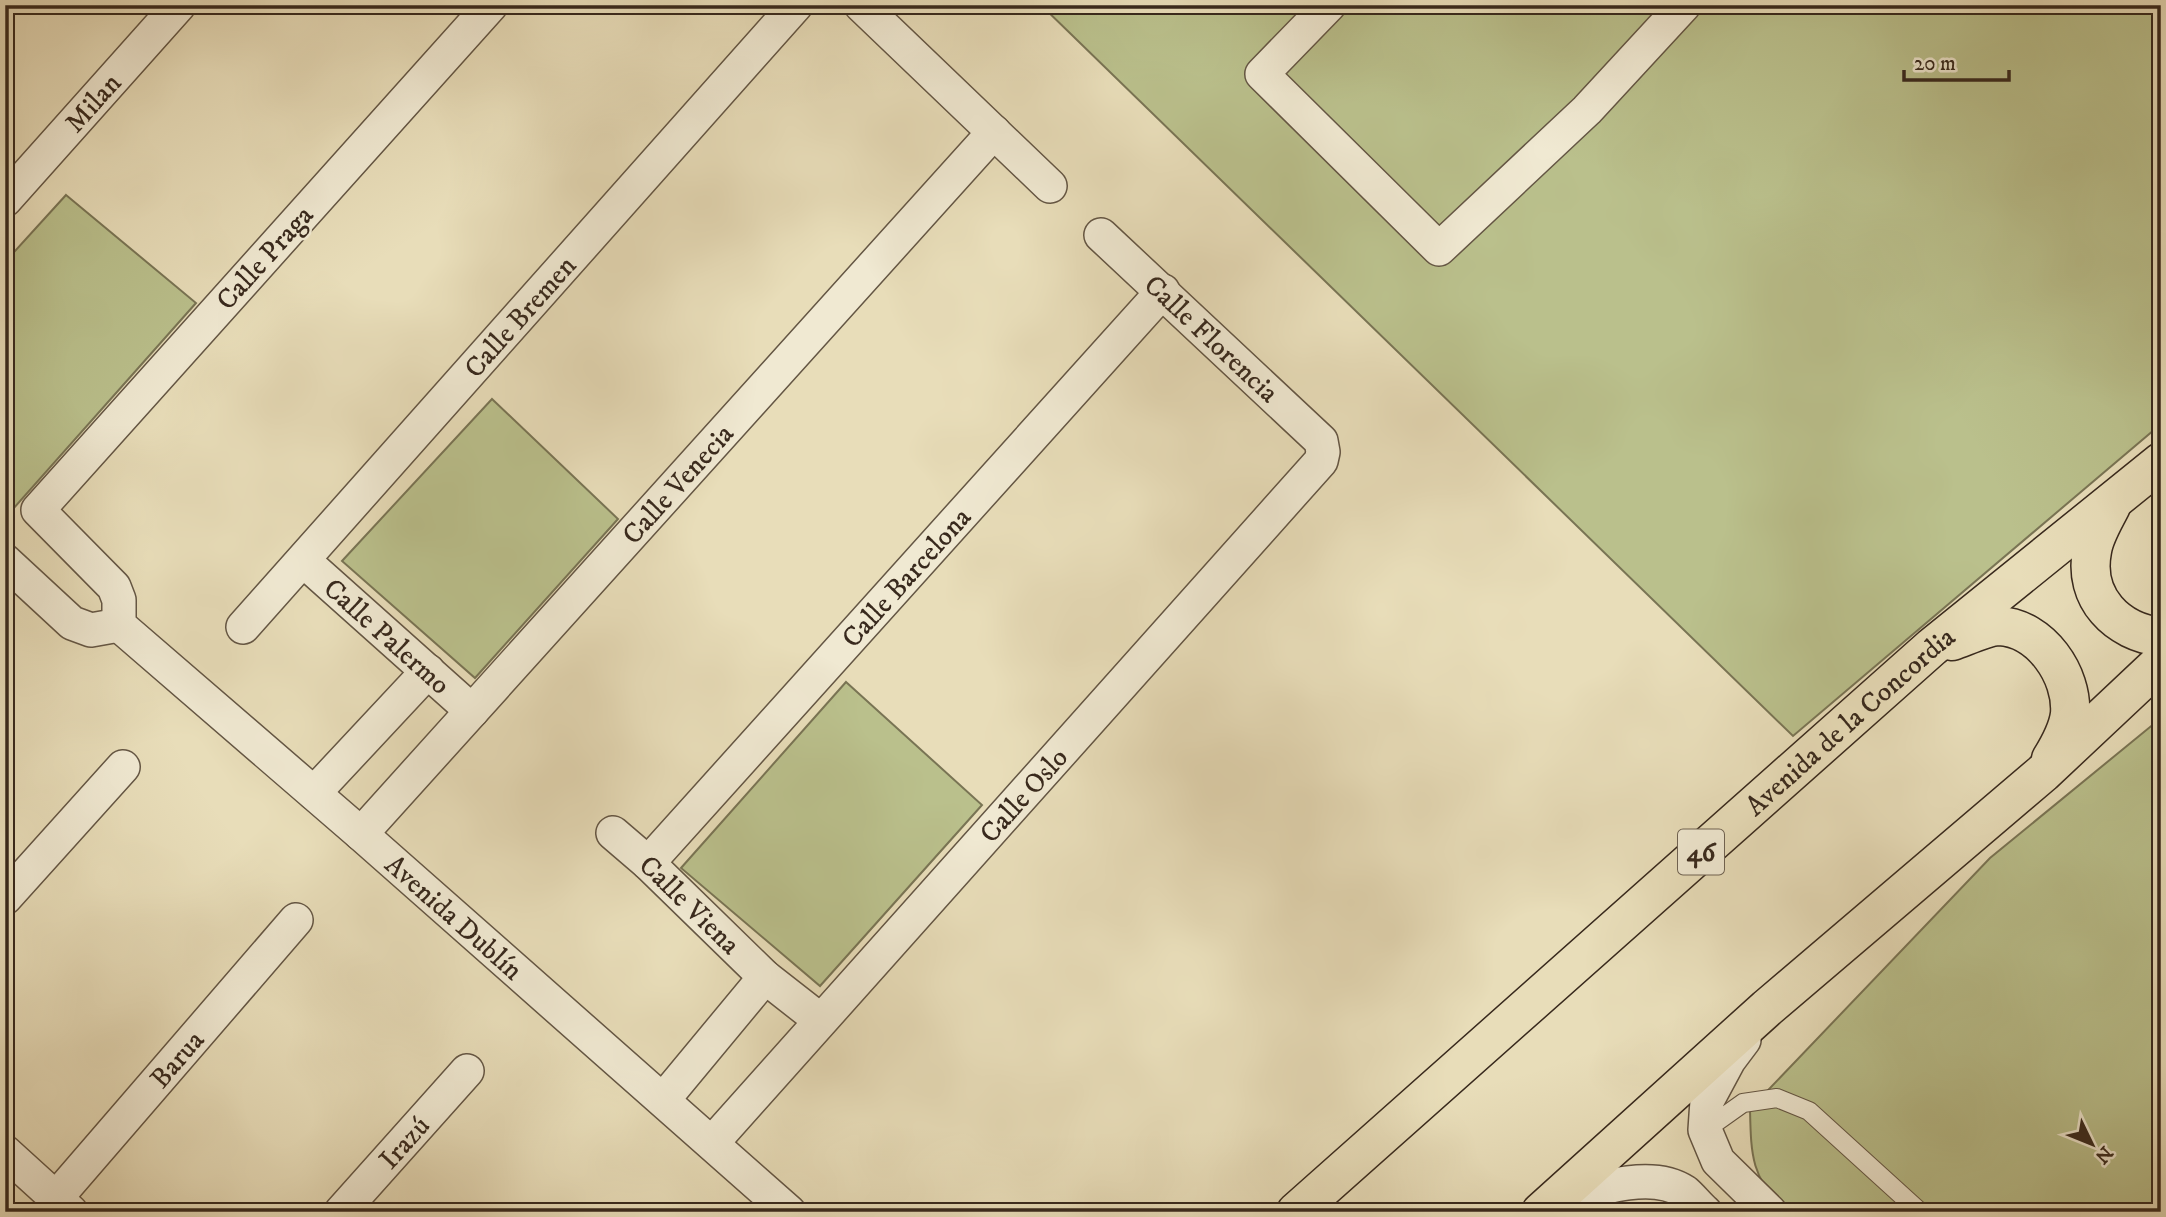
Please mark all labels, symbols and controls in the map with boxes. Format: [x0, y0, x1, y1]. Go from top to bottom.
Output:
scale bar [1904, 38, 2008, 82]
text: 20 m [1914, 51, 1956, 77]
street label: Milan [58, 66, 129, 140]
street label: Calle Praga [209, 198, 321, 318]
street label: Calle Bremen [457, 249, 584, 385]
street label: Calle Florencia [1136, 268, 1286, 410]
street label: Calle Venecia [615, 417, 742, 552]
street label: Calle Barcelona [835, 500, 979, 655]
street label: Calle Palermo [316, 571, 457, 702]
street label: Avenida de la Concordia [1738, 620, 1962, 824]
street label: Calle Oslo [972, 741, 1076, 851]
road number: 46 [1678, 830, 1724, 874]
street label: Avenida Dublín [377, 847, 530, 988]
street label: Calle Viena [631, 848, 747, 962]
street label: Barua [143, 1023, 212, 1096]
north arrow [2058, 1108, 2128, 1178]
street label: Irazú [372, 1109, 438, 1177]
text: N [2089, 1141, 2117, 1168]

